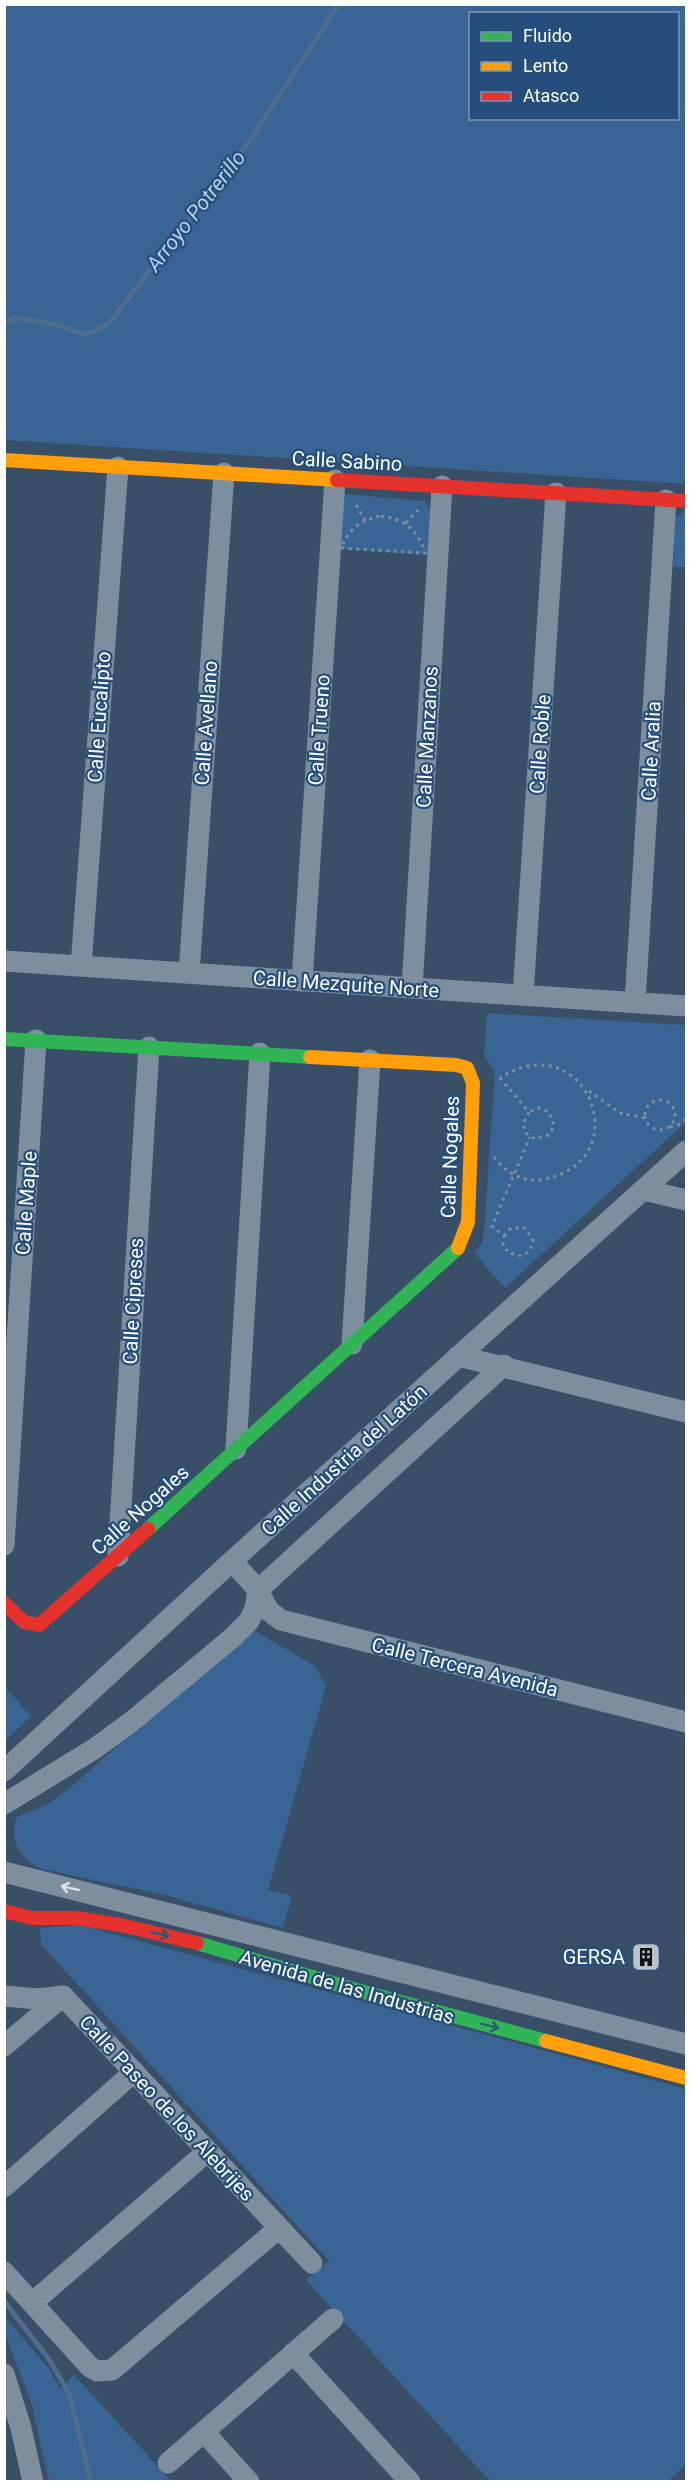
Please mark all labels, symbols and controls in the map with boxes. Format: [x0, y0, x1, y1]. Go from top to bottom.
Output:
legend [469, 12, 679, 120]
text: Fluido [523, 25, 572, 46]
text: Lento [523, 55, 568, 76]
text: Atasco [523, 85, 579, 106]
water label: Arroyo Potrerillo [141, 146, 251, 277]
street label: Calle Sabino [291, 446, 403, 476]
street label: Calle Eucalipto [82, 651, 116, 783]
street label: Calle Avellano [190, 660, 222, 786]
street label: Calle Manzanos [411, 665, 443, 809]
street label: Calle Trueno [303, 674, 335, 786]
street label: Calle Roble [525, 693, 555, 795]
street label: Calle Aralia [636, 700, 666, 802]
street label: Calle Mezquite Norte [252, 966, 440, 1002]
street label: Calle Nogales [436, 1095, 464, 1219]
street label: Calle Maple [10, 1150, 42, 1256]
street label: Calle Cipreses [118, 1237, 148, 1365]
street label: Calle Industria del Latón [256, 1379, 432, 1541]
street label: Calle Nogales [86, 1460, 194, 1560]
street label: Calle Tercera Avenida [369, 1632, 561, 1702]
one-way arrow [61, 1882, 80, 1893]
one-way arrow [150, 1929, 170, 1940]
building icon: GERSA [630, 1941, 662, 1973]
street label: Avenida de las Industrias [237, 1945, 457, 2029]
place label: GERSA [563, 1945, 625, 1969]
street label: Calle Paseo de los Alebrijes [75, 2010, 259, 2206]
one-way arrow [480, 2021, 499, 2033]

